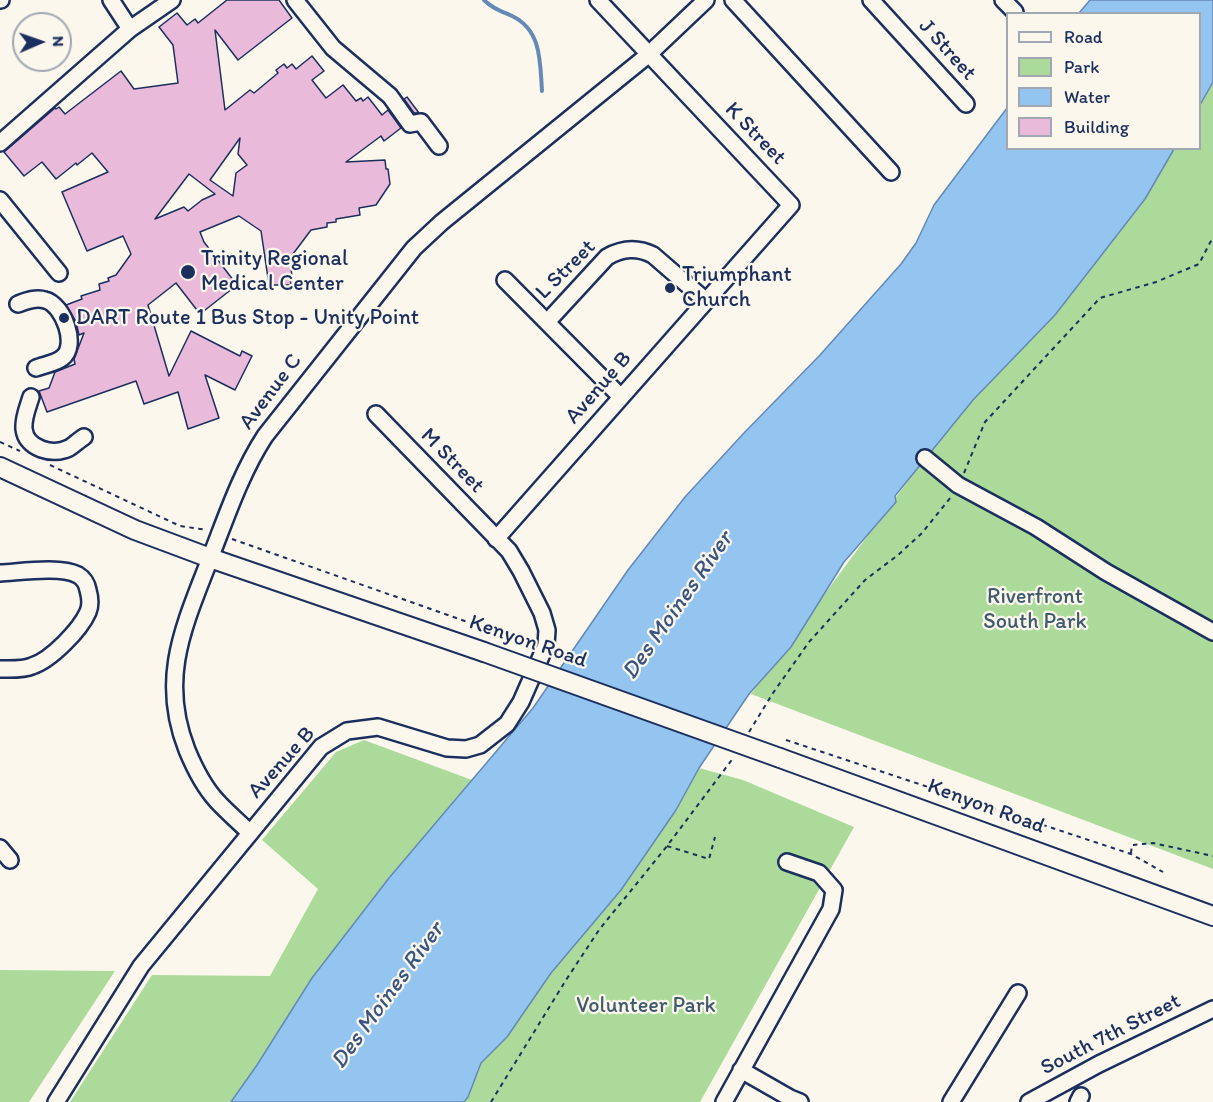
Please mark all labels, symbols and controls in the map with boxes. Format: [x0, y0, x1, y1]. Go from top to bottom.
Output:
north arrow [12, 12, 72, 72]
legend [1006, 12, 1201, 150]
street label: J Street [912, 14, 982, 86]
text: Road [1064, 26, 1103, 48]
text: N [49, 36, 68, 47]
text: Park [1064, 56, 1099, 78]
text: Water [1064, 86, 1110, 108]
street label: K Street [719, 97, 791, 171]
text: Building [1064, 116, 1129, 138]
street label: L Street [530, 234, 602, 306]
place label: Trinity Regional Medical Center [201, 246, 348, 298]
place label: Triumphant Church [682, 262, 792, 314]
marker: Trinity Regional Medical Center [179, 263, 197, 281]
marker: Triumphant Church [663, 281, 677, 295]
place label: DART Route 1 Bus Stop - Unity Point [76, 305, 419, 331]
marker: DART Route 1 Bus Stop - Unity Point [57, 311, 71, 325]
street label: Avenue B [560, 346, 638, 430]
street label: Avenue C [234, 349, 308, 435]
street label: M Street [415, 423, 489, 499]
water label: Des Moines River [616, 526, 740, 686]
park label: Riverfront South Park [983, 584, 1087, 636]
street label: Kenyon Road [465, 609, 591, 675]
street label: Avenue B [243, 721, 321, 805]
street label: Kenyon Road [924, 774, 1048, 840]
water label: Des Moines River [325, 917, 451, 1075]
street label: South 7th Street [1037, 988, 1185, 1082]
park label: Volunteer Park [576, 993, 716, 1019]

